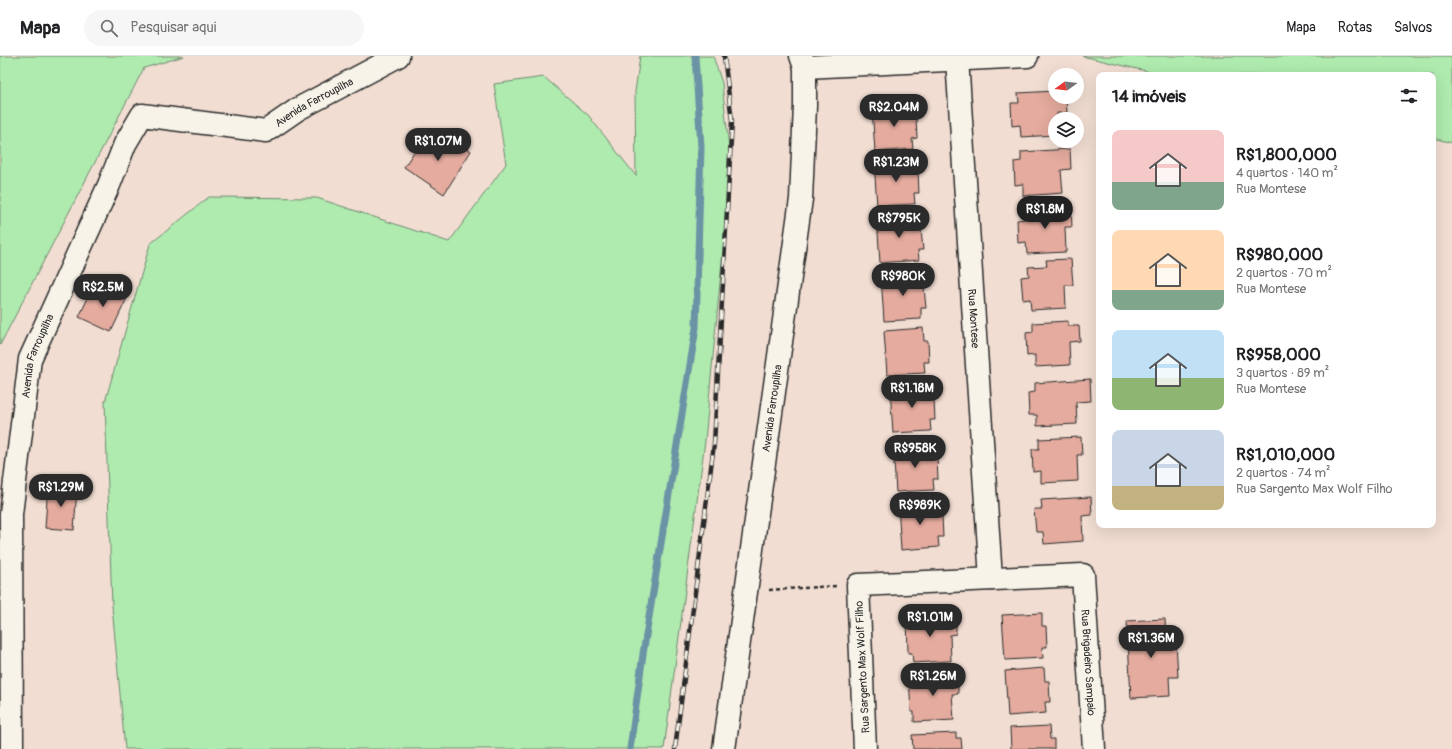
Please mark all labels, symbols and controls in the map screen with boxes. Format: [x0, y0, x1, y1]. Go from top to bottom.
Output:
search box [84, 10, 364, 46]
text: Mapa [20, 16, 60, 40]
icon: search [98, 17, 120, 39]
text: Pesquisar aqui [130, 18, 216, 37]
text: Mapa [1286, 19, 1316, 36]
text: Rotas [1338, 19, 1372, 36]
text: Salvos [1394, 19, 1432, 36]
north arrow [1048, 68, 1084, 104]
map controls [1048, 68, 1084, 148]
street label: Avenida Farroupilha [273, 75, 355, 130]
icon: filters [1398, 85, 1420, 107]
text: 14 imóveis [1112, 86, 1186, 107]
pin: R$2.04M [857, 94, 931, 128]
text: R$2.04M [869, 99, 919, 115]
button: layers [1048, 112, 1084, 148]
pin: R$1.07M [401, 128, 475, 162]
text: R$1.07M [414, 133, 462, 149]
text: R$1,800,000 [1236, 144, 1337, 165]
icon: home [1144, 146, 1192, 194]
pin: R$1.23M [859, 149, 933, 183]
text: R$1.23M [873, 154, 919, 170]
text: 4 quartos · 140 m² [1236, 165, 1338, 181]
text: Rua Montese [1236, 181, 1306, 197]
pin: R$1.8M [1012, 196, 1078, 230]
text: R$1.8M [1026, 201, 1064, 217]
pin: R$795K [866, 205, 932, 239]
text: R$795K [877, 210, 921, 226]
text: R$980,000 [1236, 244, 1323, 265]
icon: home [1144, 246, 1192, 294]
pin: R$980K [870, 263, 936, 297]
text: 2 quartos · 70 m² [1236, 265, 1332, 281]
text: R$980K [881, 268, 925, 284]
pin: R$2.5M [70, 274, 136, 308]
text: R$2.5M [82, 279, 124, 295]
text: Rua Montese [1236, 281, 1306, 297]
street label: Rua Montese [965, 288, 982, 349]
street label: Avenida Farroupilha [19, 312, 57, 399]
text: R$958,000 [1236, 344, 1321, 365]
icon: home [1144, 346, 1192, 394]
street label: Avenida Farroupilha [760, 364, 785, 453]
text: 3 quartos · 89 m² [1236, 365, 1329, 381]
pin: R$1.18M [875, 375, 949, 409]
text: R$1.18M [890, 380, 934, 396]
text: Rua Montese [1236, 381, 1306, 397]
pin: R$958K [882, 435, 948, 469]
text: R$958K [894, 440, 936, 456]
text: R$1,010,000 [1236, 444, 1335, 465]
icon: home [1144, 446, 1192, 494]
text: 2 quartos · 74 m² [1236, 465, 1331, 481]
pin: R$1.29M [24, 474, 98, 508]
text: R$1.29M [38, 479, 84, 495]
text: Rua Sargento Max Wolf Filho [1236, 481, 1392, 497]
pin: R$989K [887, 492, 953, 526]
text: R$989K [899, 497, 941, 513]
street label: Rua Sargento Max Wolf Filho [853, 600, 872, 733]
pin: R$1.01M [893, 604, 967, 638]
text: R$1.01M [907, 609, 953, 625]
street label: Rua Brigadeiro Sampaio [1078, 609, 1098, 716]
pin: R$1.36M [1114, 625, 1188, 659]
text: R$1.36M [1128, 630, 1174, 646]
pin: R$1.26M [896, 663, 970, 697]
text: R$1.26M [910, 668, 956, 684]

